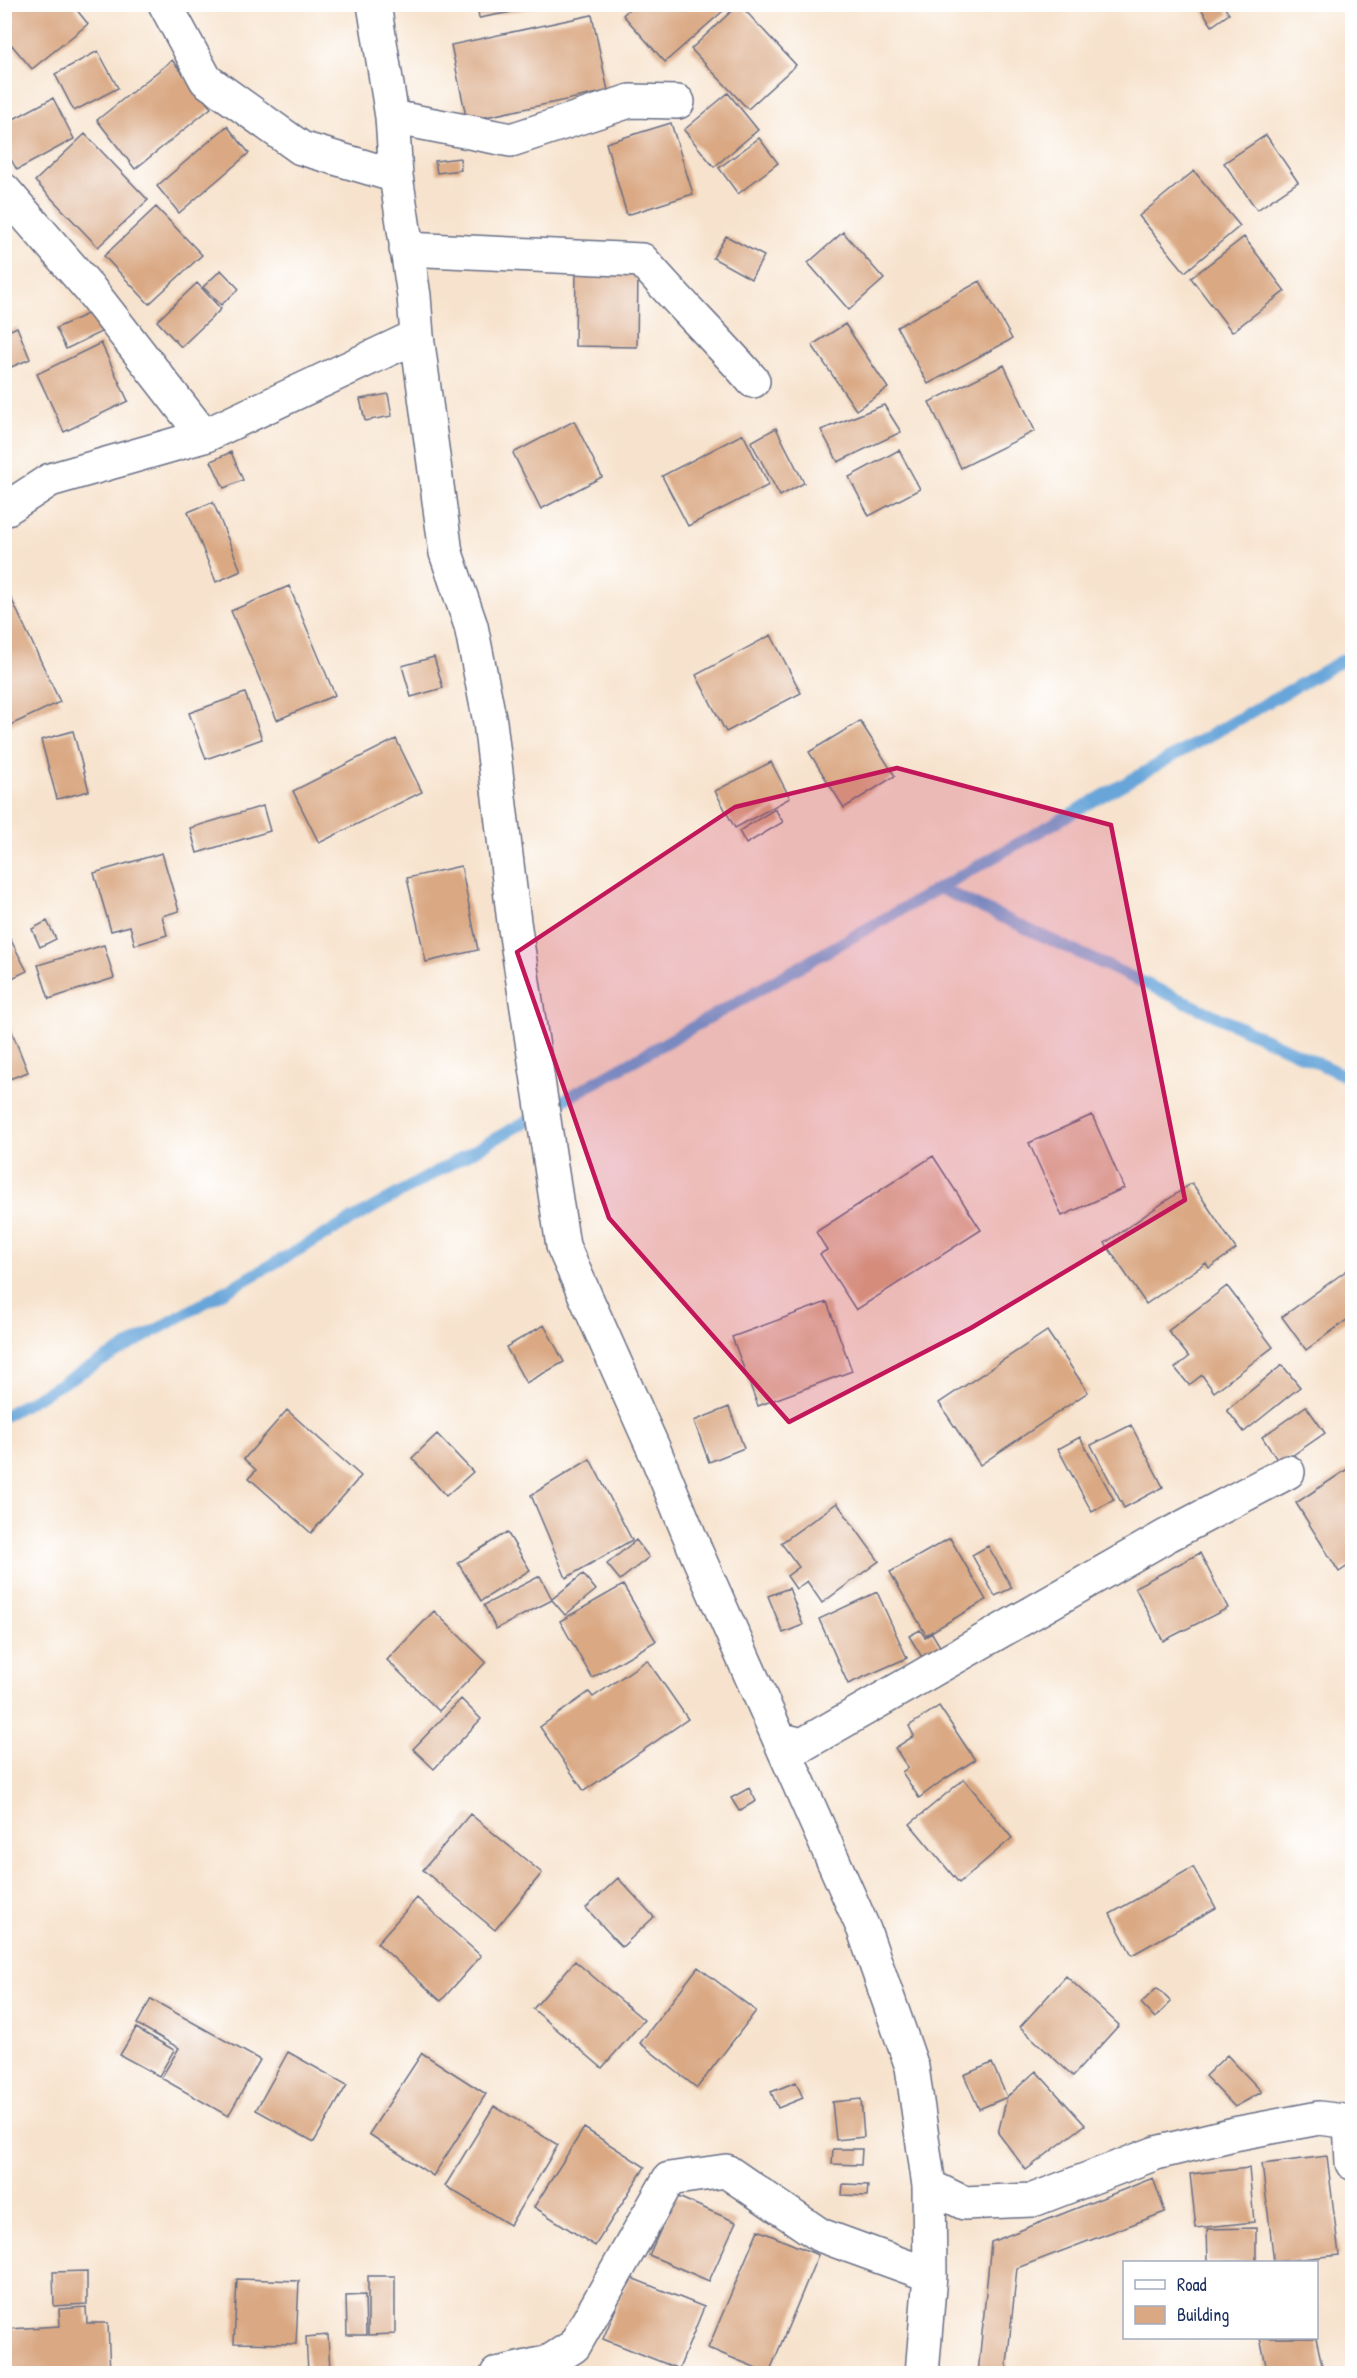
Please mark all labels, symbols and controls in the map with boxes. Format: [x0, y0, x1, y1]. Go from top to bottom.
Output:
legend [1123, 2261, 1318, 2339]
text: Road [1177, 2272, 1207, 2297]
text: Building [1177, 2302, 1229, 2327]

